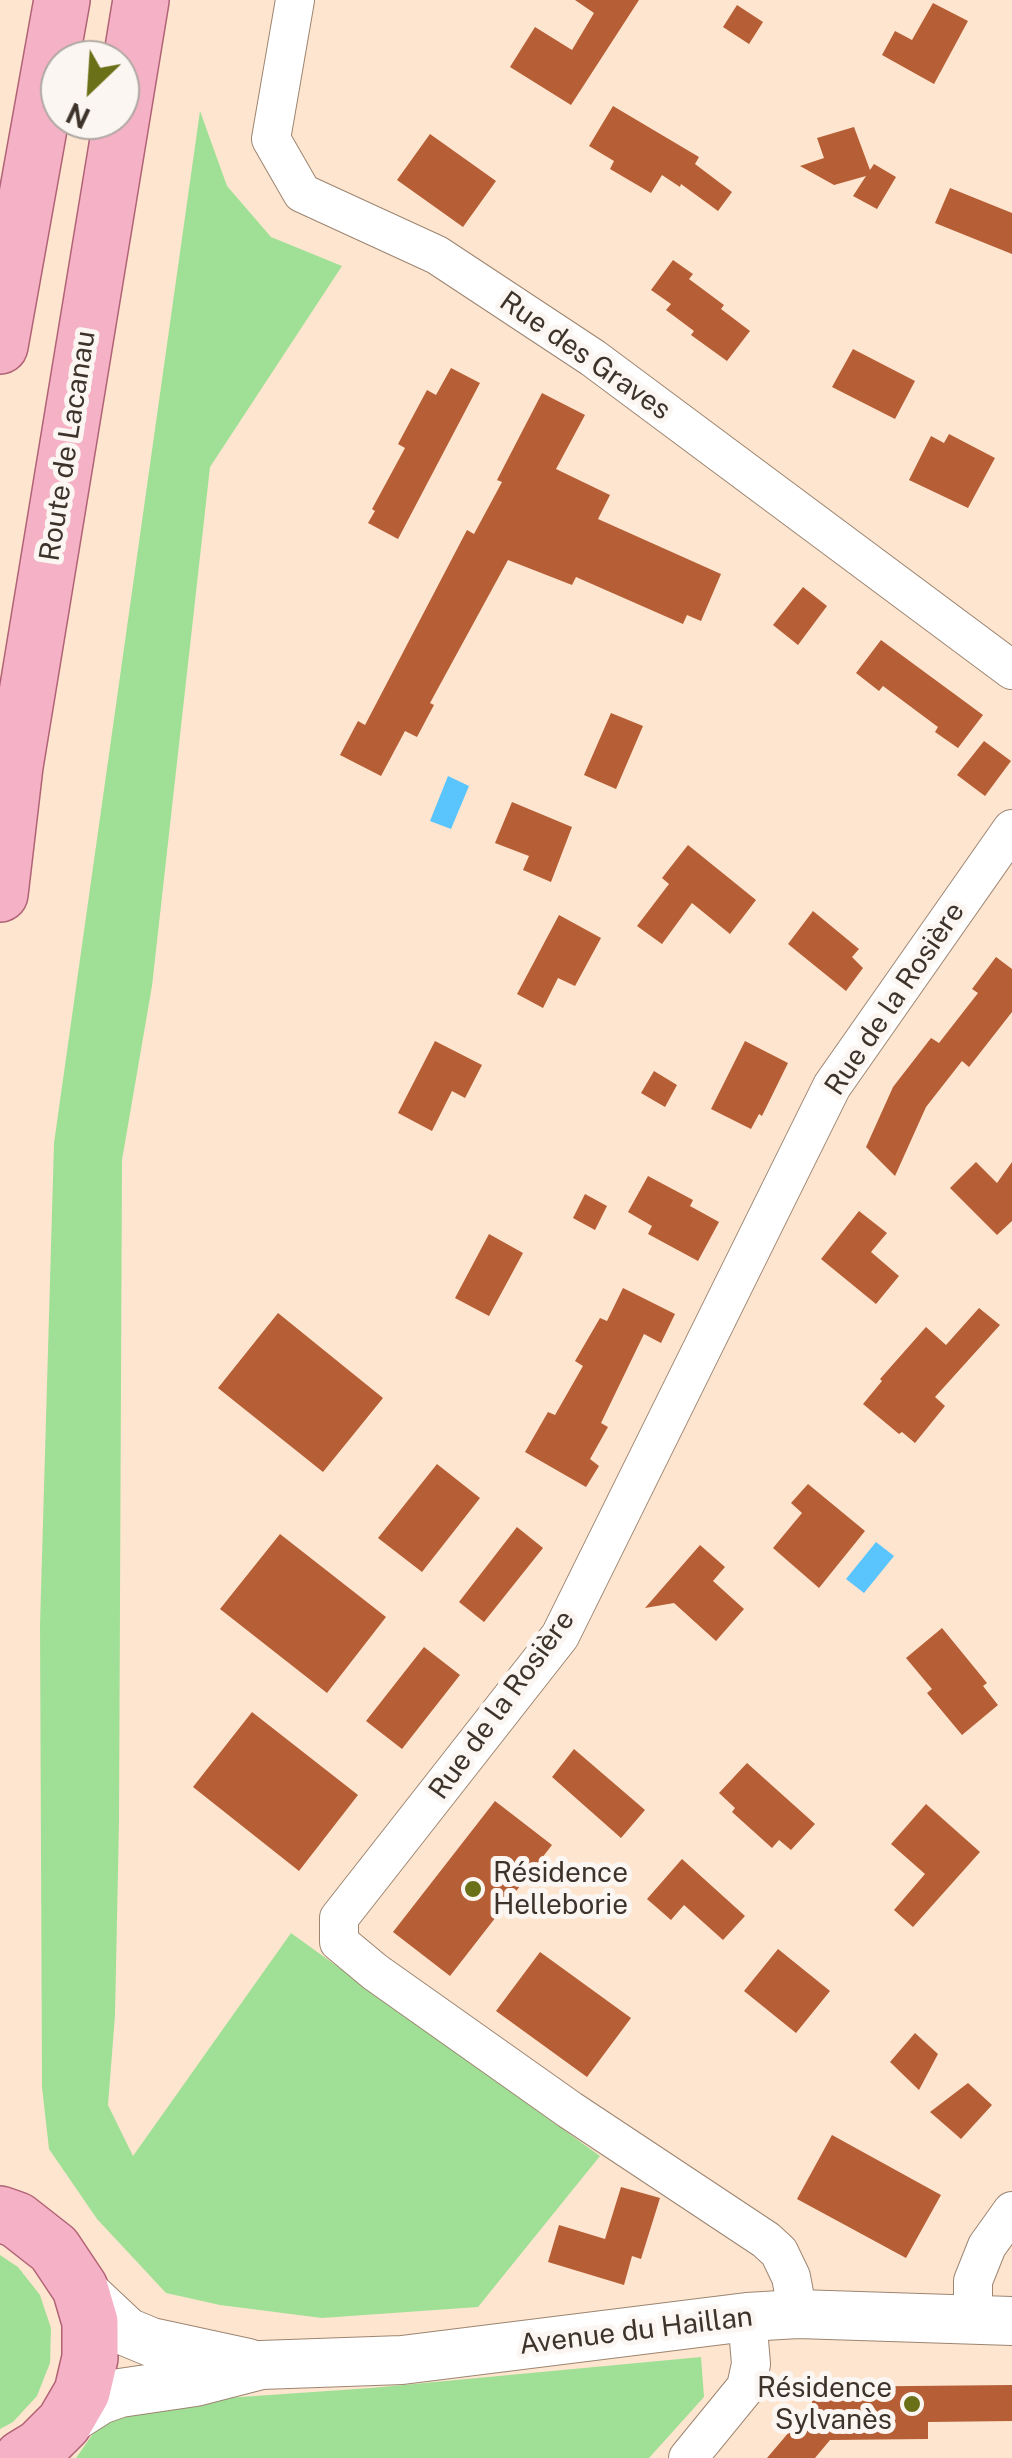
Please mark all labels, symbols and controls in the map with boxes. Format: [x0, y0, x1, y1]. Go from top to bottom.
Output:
north arrow [40, 40, 140, 140]
text: N [61, 96, 95, 135]
street label: Rue des Graves [493, 285, 677, 427]
street label: Route de Lacanau [33, 328, 103, 564]
street label: Rue de la Rosière [818, 896, 972, 1102]
street label: Rue de la Rosière [422, 1604, 582, 1806]
place label: Résidence Helleborie [493, 1856, 628, 1922]
marker: Résidence Helleborie [462, 1878, 484, 1900]
street label: Avenue du Haillan [517, 2300, 755, 2362]
place label: Résidence Sylvanès [757, 2371, 892, 2437]
marker: Résidence Sylvanès [901, 2393, 923, 2415]

